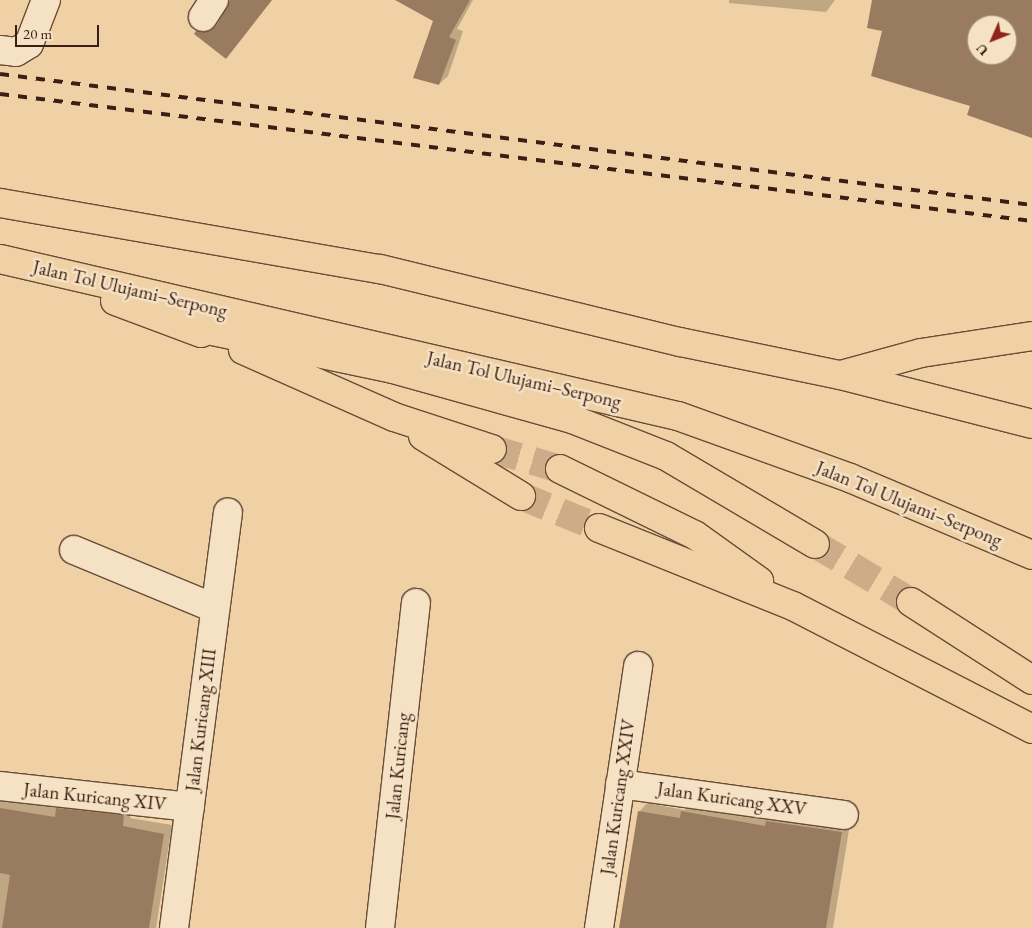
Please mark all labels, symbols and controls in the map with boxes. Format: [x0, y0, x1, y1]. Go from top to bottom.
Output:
scale bar [18, 15, 101, 47]
north arrow [967, 15, 1017, 65]
text: 20 m [23, 24, 52, 43]
text: U [972, 40, 992, 60]
street label: Jalan Tol Ulujami–Serpong [31, 256, 229, 322]
street label: Jalan Tol Ulujami–Serpong [425, 347, 623, 413]
street label: Jalan Tol Ulujami–Serpong [813, 456, 1005, 552]
street label: Jalan Kuricang XIII [181, 647, 221, 793]
street label: Jalan Kuricang [381, 711, 415, 821]
street label: Jalan Kuricang XXIV [596, 718, 640, 876]
street label: Jalan Kuricang XXV [656, 777, 808, 821]
street label: Jalan Kuricang XIV [22, 778, 168, 816]

